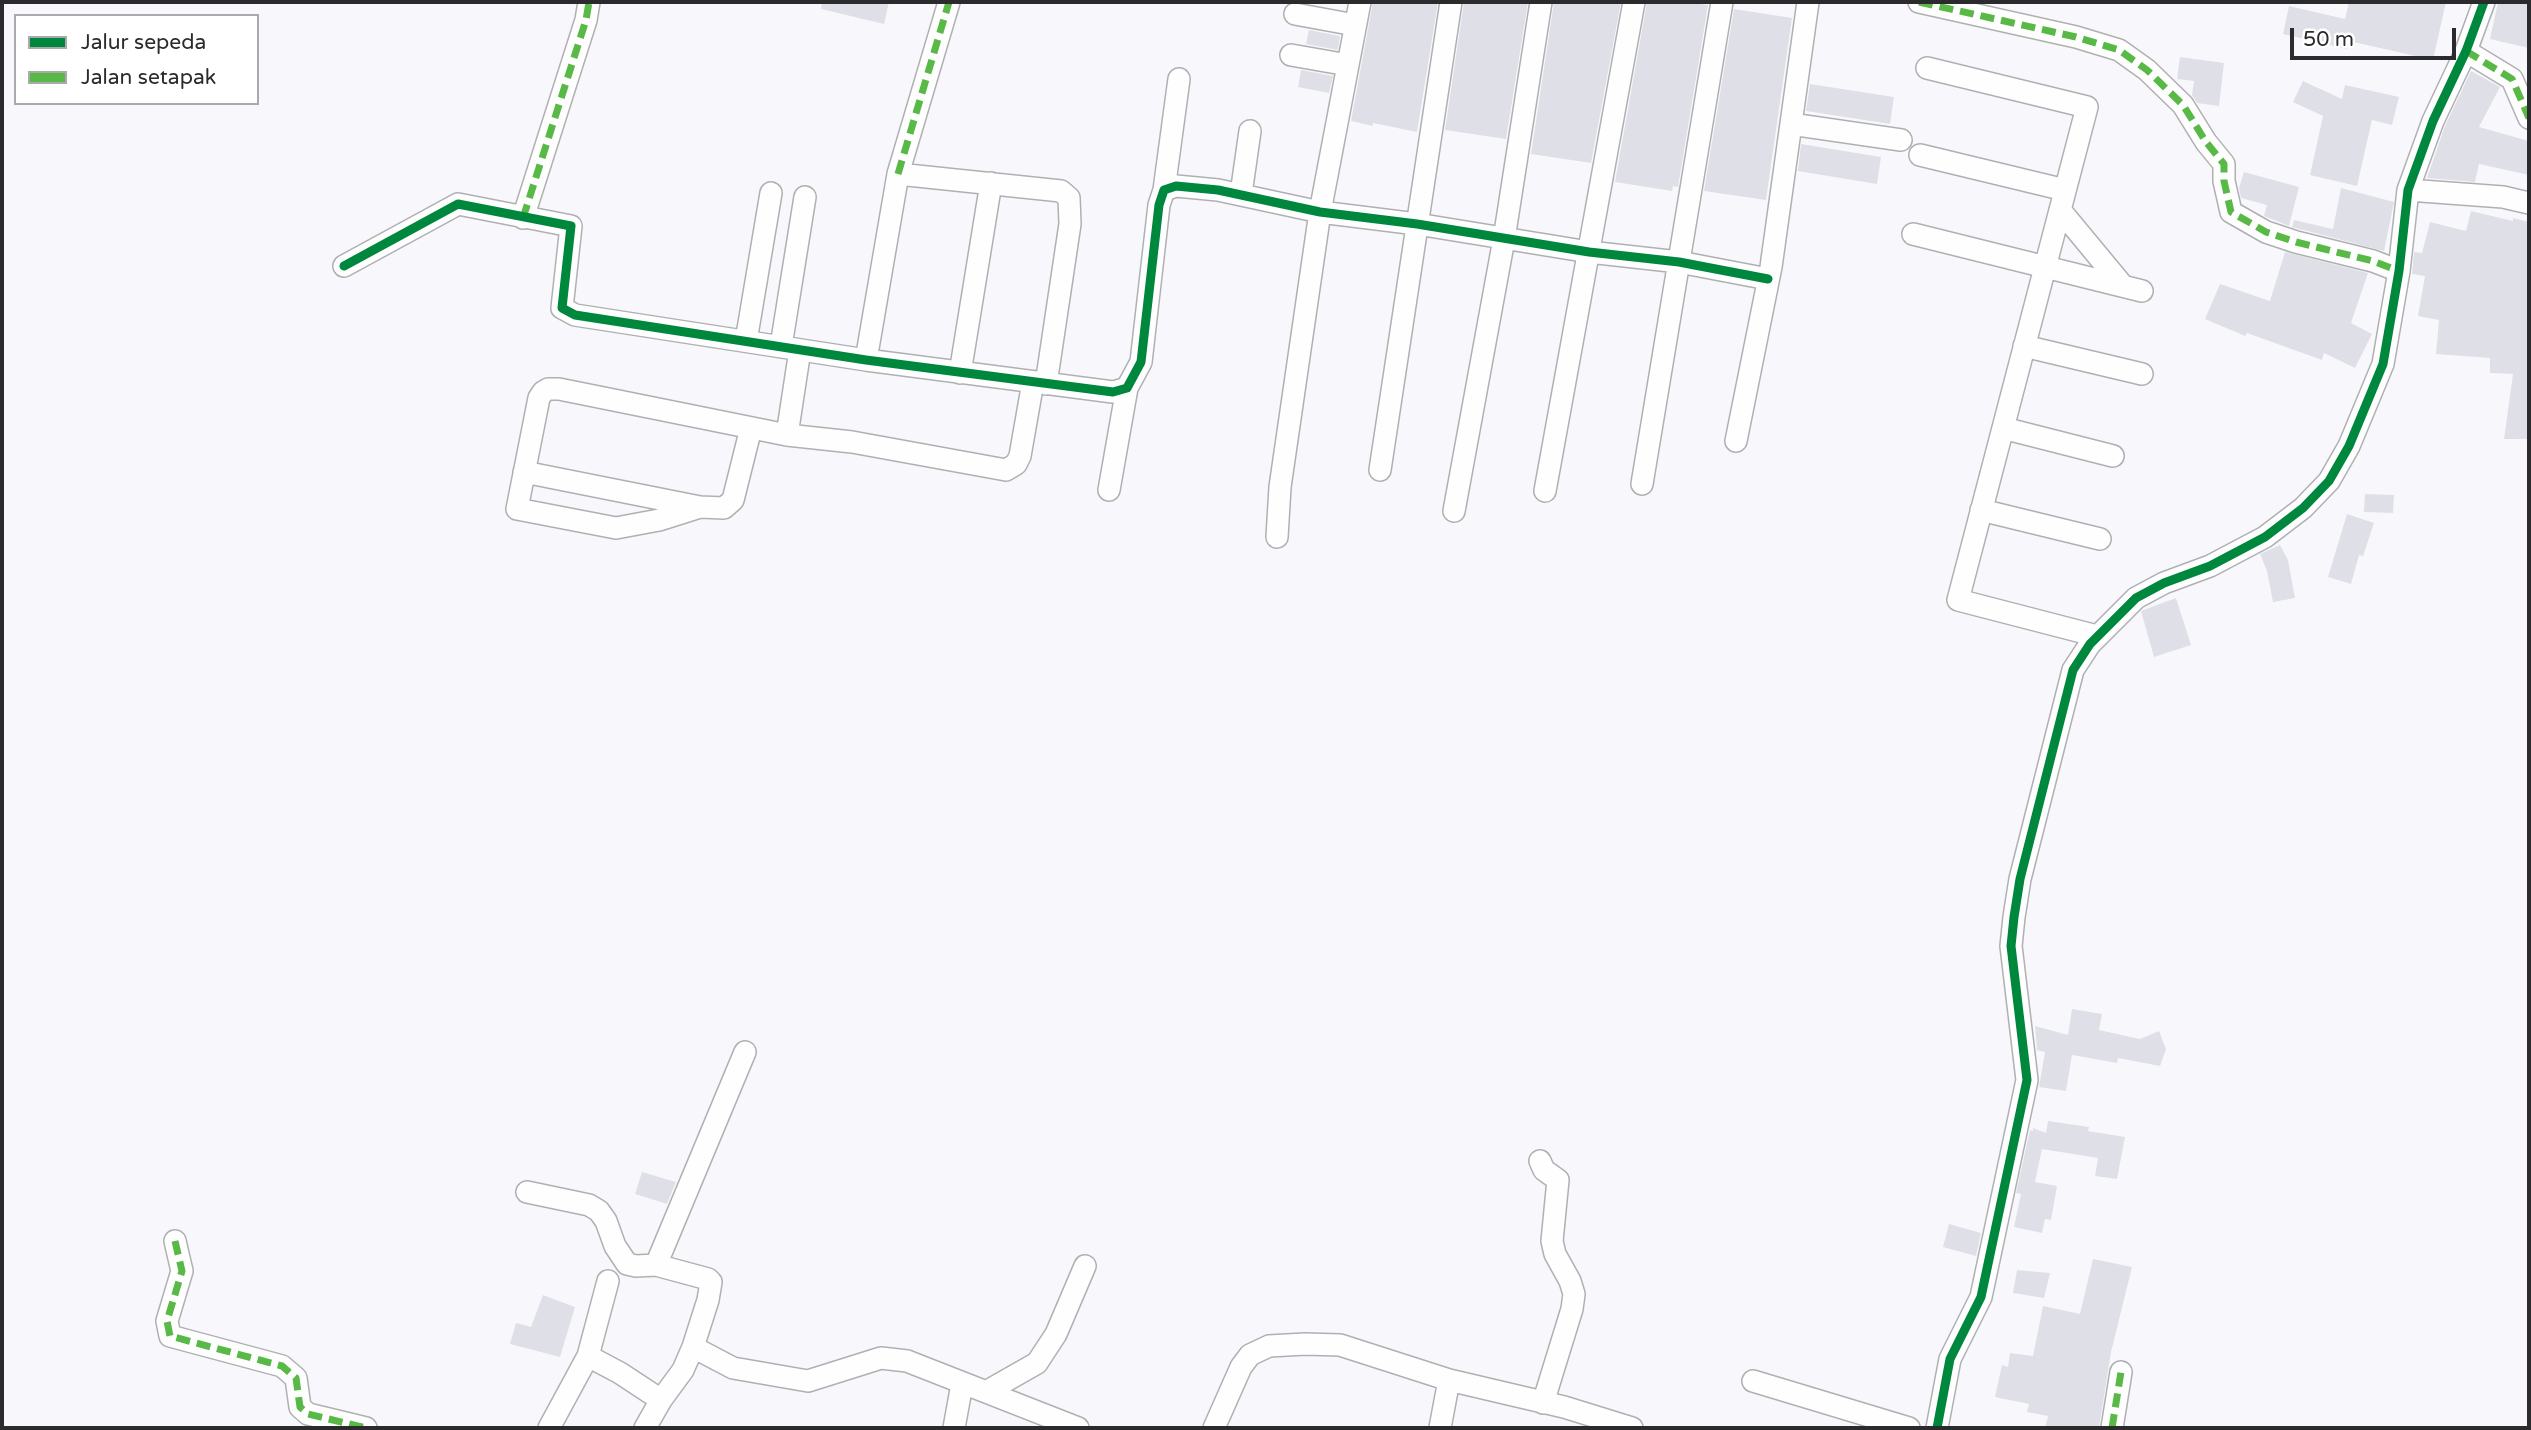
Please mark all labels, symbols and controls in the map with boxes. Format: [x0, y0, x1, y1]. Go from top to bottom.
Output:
legend [14, 14, 259, 105]
scale bar [2293, 14, 2459, 58]
text: 50 m [2303, 27, 2354, 52]
text: Jalur sepeda [81, 30, 206, 55]
text: Jalan setapak [81, 65, 216, 90]

